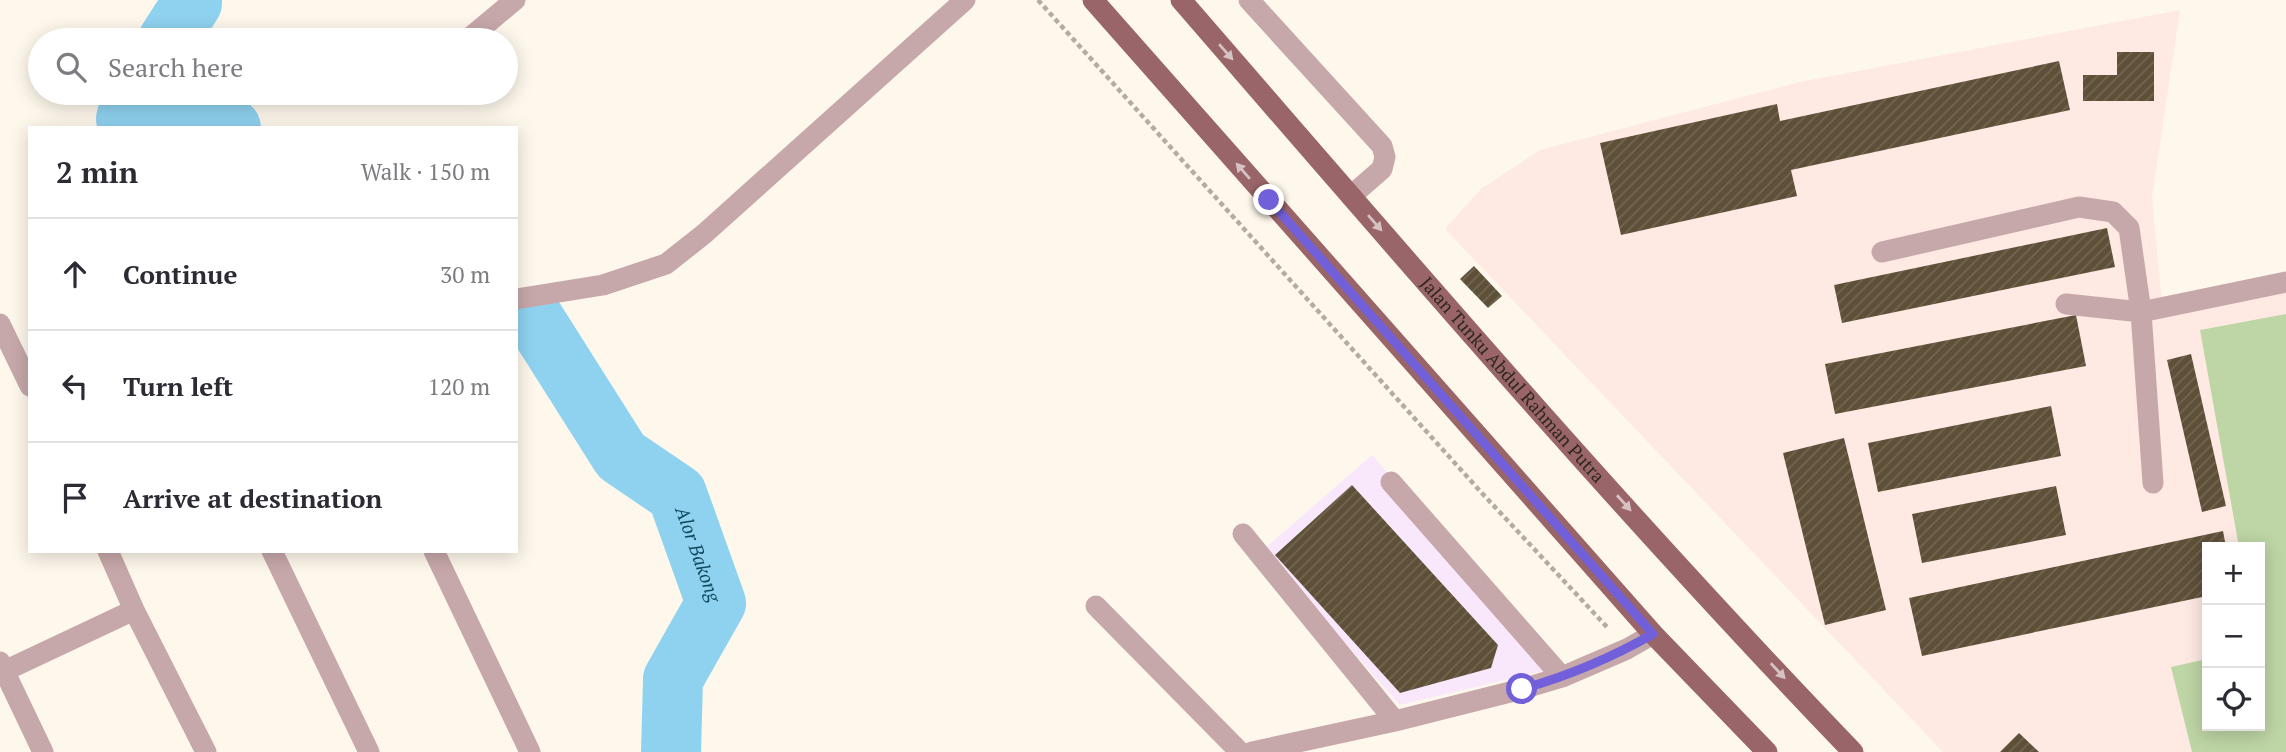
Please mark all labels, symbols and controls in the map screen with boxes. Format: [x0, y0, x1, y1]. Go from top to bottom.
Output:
search box [28, 28, 518, 105]
one-way arrow [1218, 43, 1233, 60]
icon: search [52, 48, 90, 86]
text: Search here [108, 50, 243, 84]
text: 2 min [56, 152, 138, 192]
text: Walk · 150 m [361, 156, 490, 187]
one-way arrow [1235, 162, 1251, 180]
route end [1253, 184, 1284, 215]
one-way arrow [1367, 214, 1383, 232]
icon: ahead [56, 255, 94, 293]
text: Continue [123, 257, 237, 291]
text: 30 m [440, 259, 490, 290]
street label: Jalan Tunku Abdul Rahman Putra [1415, 271, 1610, 487]
icon: left [56, 367, 94, 405]
text: Turn left [123, 369, 233, 403]
text: 120 m [428, 371, 490, 402]
icon: arrive [56, 479, 94, 517]
text: Arrive at destination [123, 481, 382, 515]
one-way arrow [1616, 494, 1632, 512]
water label: Alor Bakong [670, 502, 728, 607]
map controls [2202, 542, 2265, 731]
button: + [2202, 542, 2265, 605]
button: − [2202, 605, 2265, 668]
one-way arrow [1769, 662, 1785, 679]
button: locate [2202, 668, 2265, 731]
route start [1506, 673, 1537, 704]

